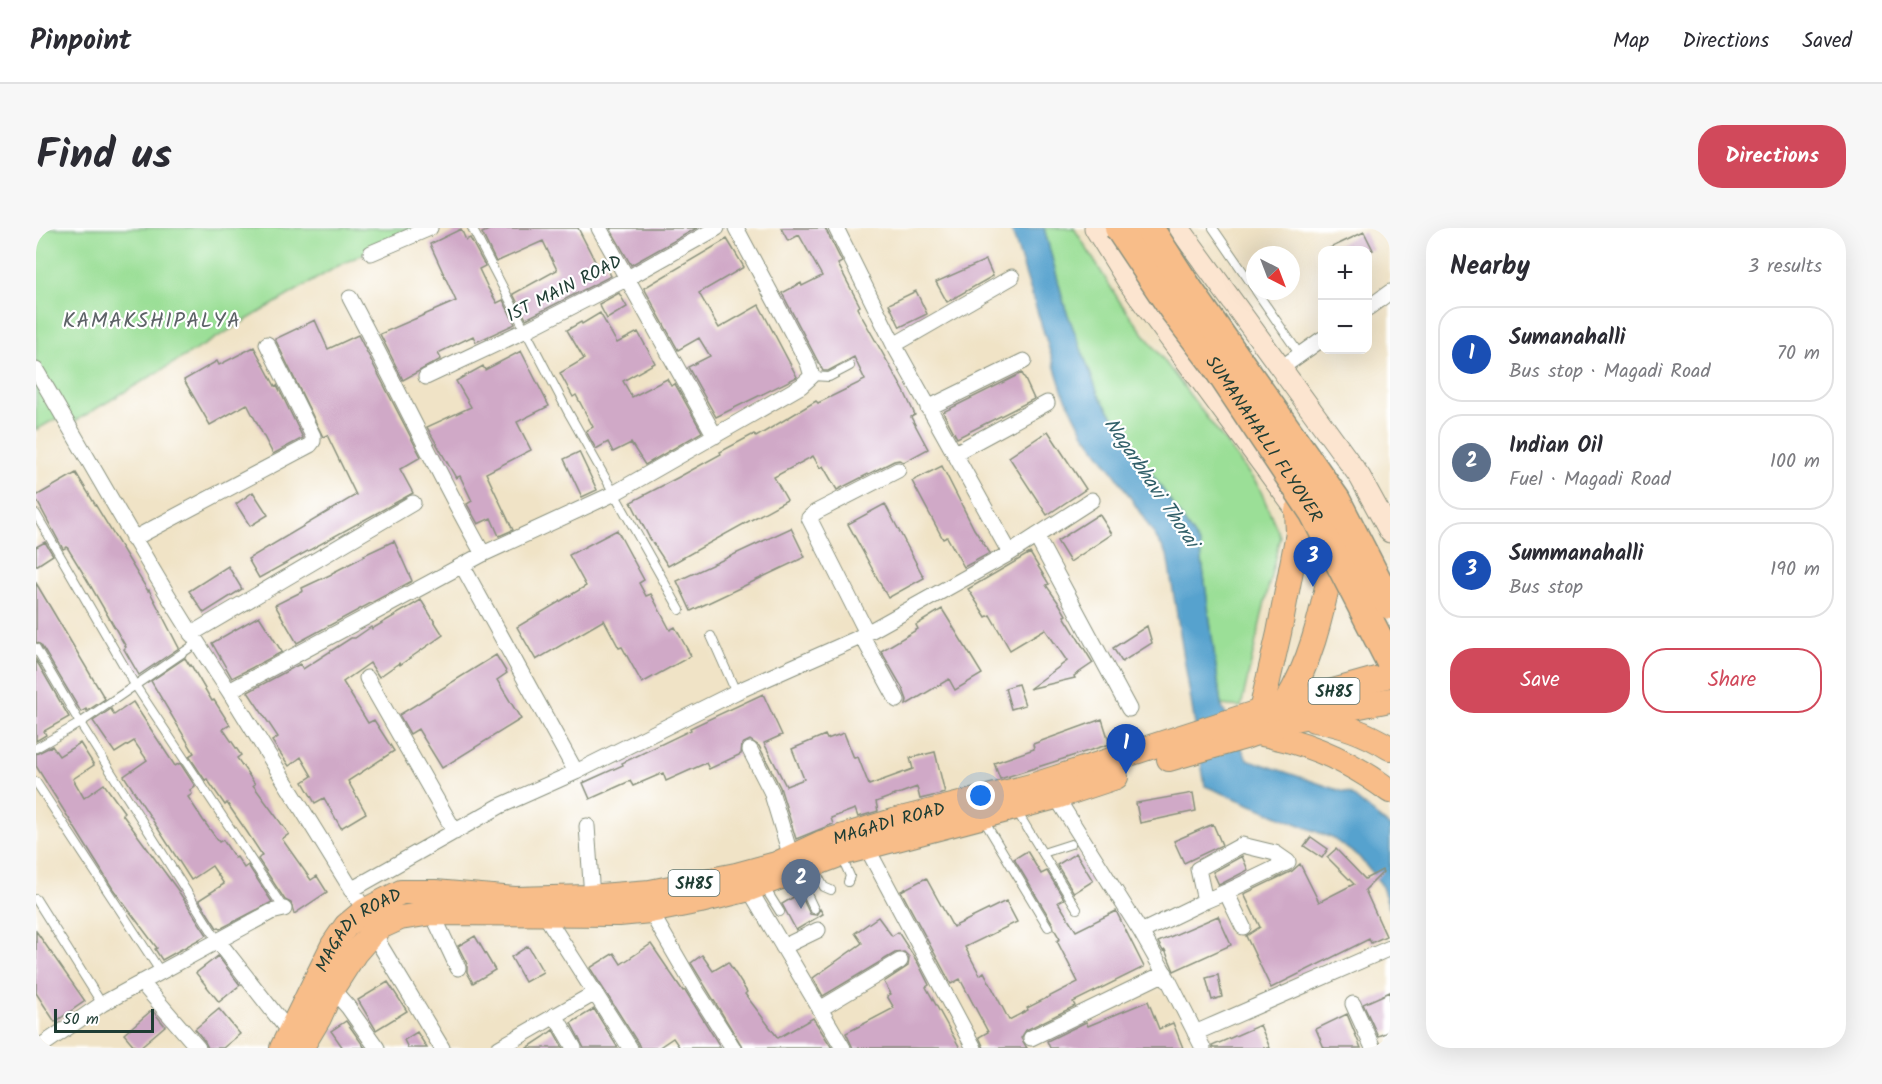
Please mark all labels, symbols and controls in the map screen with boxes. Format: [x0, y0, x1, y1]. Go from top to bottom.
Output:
text: Pinpoint [30, 19, 131, 64]
text: Map [1613, 25, 1649, 58]
text: Directions [1682, 25, 1769, 58]
text: Saved [1802, 25, 1852, 58]
text: Find us [36, 123, 172, 190]
button: Directions [1698, 125, 1846, 188]
north arrow [1246, 246, 1300, 300]
map controls [1318, 246, 1372, 354]
button: + [1318, 246, 1372, 300]
text: Nearby [1450, 246, 1530, 288]
street label: 1ST MAIN ROAD [502, 248, 628, 331]
text: 3 results [1748, 251, 1822, 283]
button: − [1318, 300, 1372, 354]
district label: KAMAKSHIPALYA [63, 305, 241, 338]
text: Sumanahalli [1509, 321, 1626, 356]
text: 1 [1468, 338, 1475, 370]
text: 70 m [1777, 338, 1820, 370]
street label: SUMANAHALLI FLYOVER [1197, 350, 1329, 528]
text: Bus stop · Magadi Road [1509, 356, 1710, 388]
water label: Nagarbhavi Thorai [1095, 411, 1208, 558]
text: Indian Oil [1509, 429, 1603, 464]
text: 2 [1466, 446, 1477, 478]
text: 100 m [1770, 446, 1820, 478]
text: Fuel · Magadi Road [1509, 464, 1671, 496]
text: Summanahalli [1509, 537, 1644, 572]
pin: 3 [1294, 538, 1332, 587]
text: 3 [1466, 554, 1477, 586]
text: 190 m [1770, 554, 1820, 586]
text: Bus stop [1509, 572, 1583, 604]
button: Save [1450, 648, 1630, 713]
button: Share [1642, 648, 1822, 713]
road number: SH85 [1308, 678, 1360, 704]
pin: 1 [1106, 724, 1146, 774]
your location [966, 781, 995, 810]
street label: MAGADI ROAD [829, 795, 949, 855]
pin: 2 [782, 860, 820, 909]
road number: SH85 [668, 870, 720, 896]
street label: MAGADI ROAD [309, 881, 408, 978]
scale bar [54, 1006, 154, 1034]
text: 50 m [63, 1007, 99, 1032]

